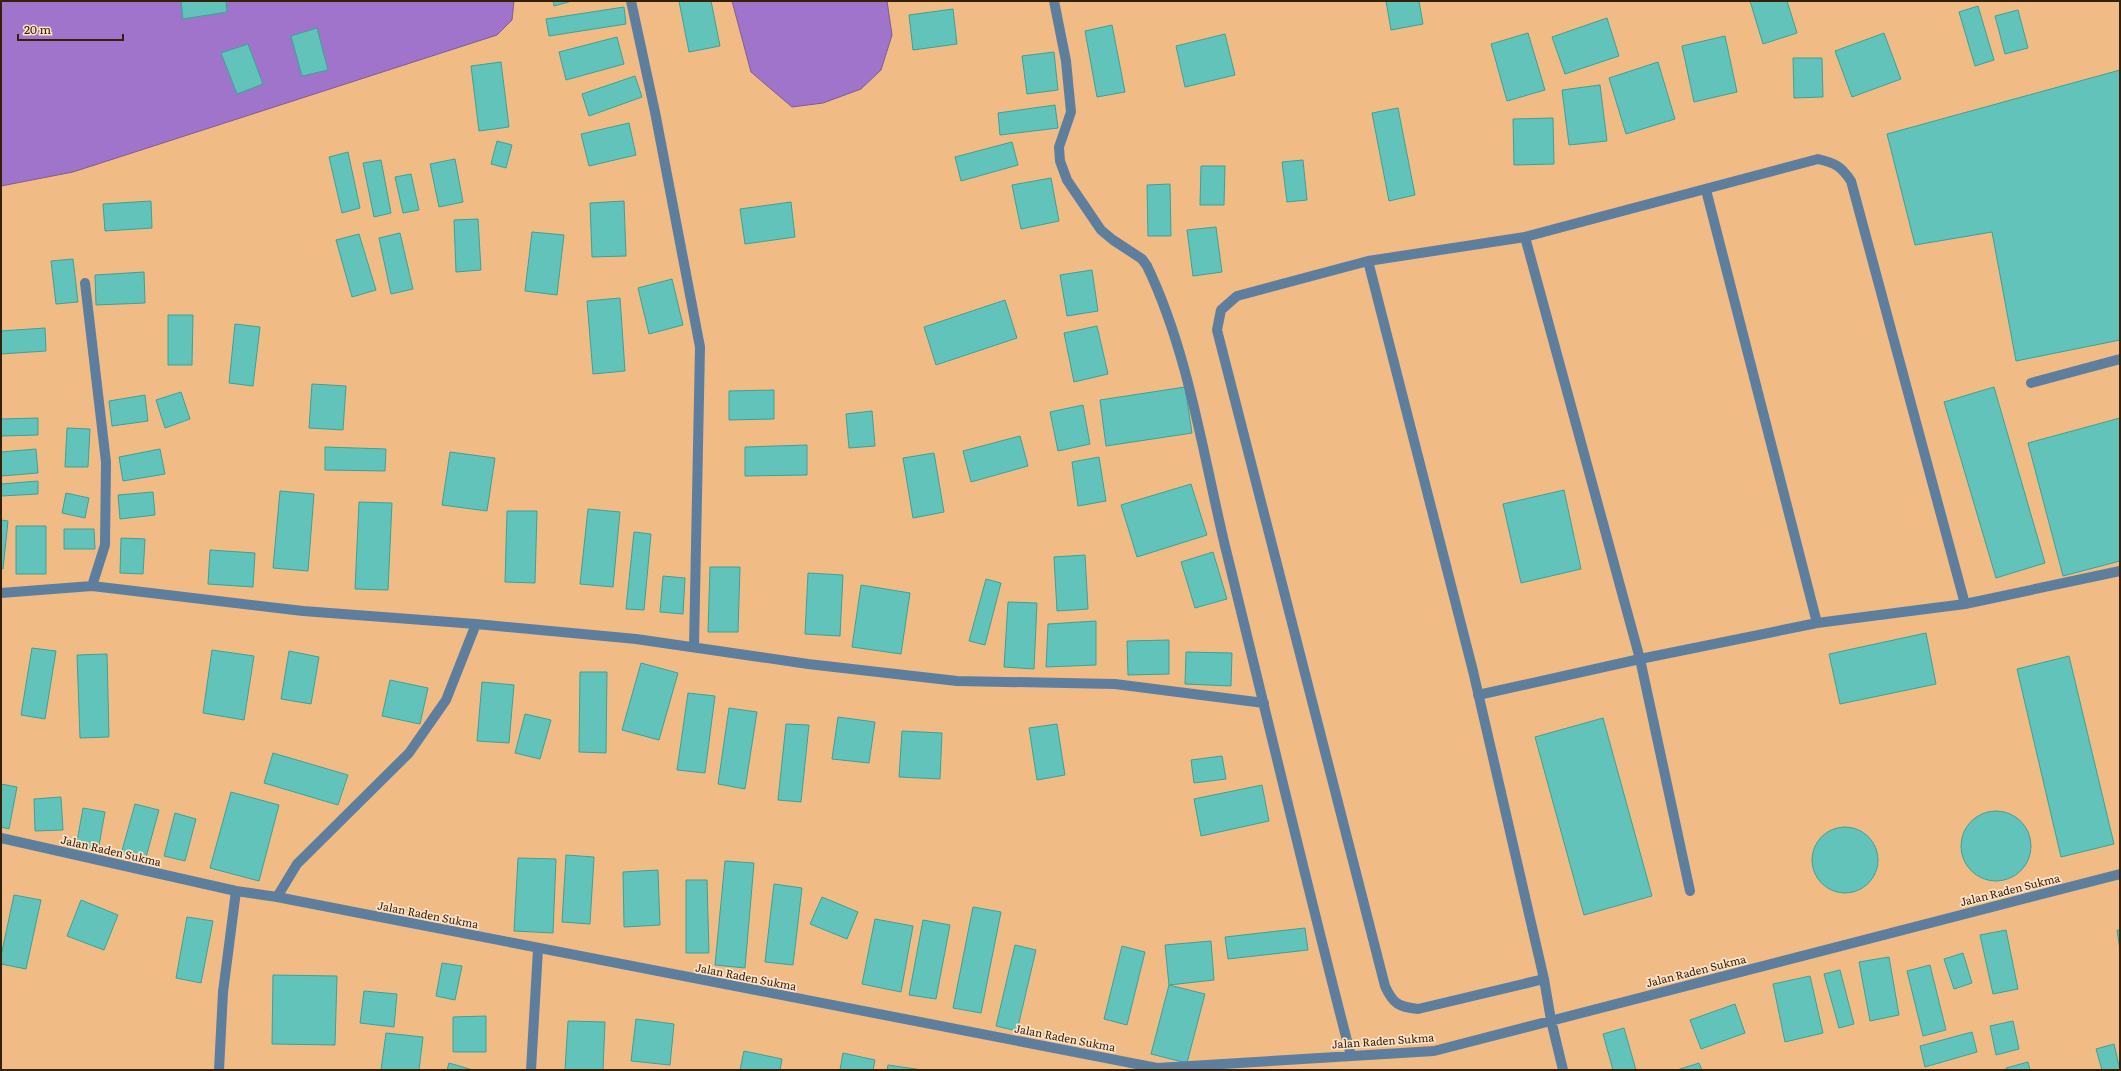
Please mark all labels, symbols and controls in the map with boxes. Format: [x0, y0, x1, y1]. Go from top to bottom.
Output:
scale bar [18, 16, 123, 42]
text: 20 m [24, 20, 51, 38]
street label: Jalan Raden Sukma [59, 831, 163, 869]
street label: Jalan Raden Sukma [1958, 869, 2062, 909]
street label: Jalan Raden Sukma [376, 896, 480, 932]
street label: Jalan Raden Sukma [1644, 950, 1748, 990]
street label: Jalan Raden Sukma [694, 958, 798, 994]
street label: Jalan Raden Sukma [1013, 1019, 1117, 1055]
street label: Jalan Raden Sukma [1331, 1028, 1435, 1052]

